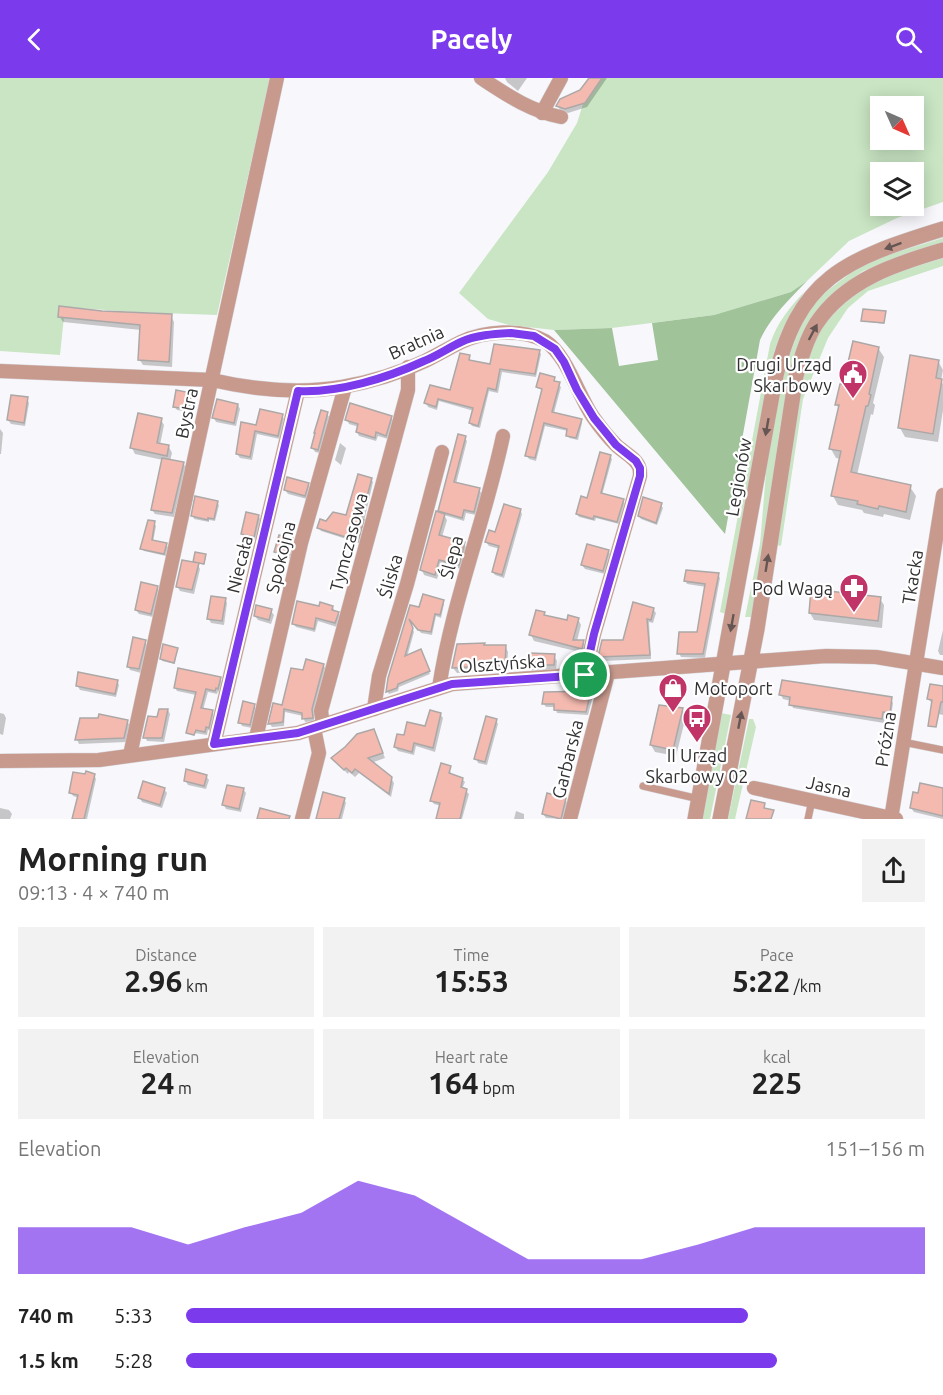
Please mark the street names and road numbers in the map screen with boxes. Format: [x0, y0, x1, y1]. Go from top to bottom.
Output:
street label: Bratnia [385, 321, 447, 363]
street label: Bystra [171, 386, 201, 440]
street label: Legionów [721, 436, 755, 518]
street label: Tymczasowa [325, 490, 371, 594]
street label: Spokojna [261, 519, 299, 595]
street label: Niecała [222, 533, 256, 595]
street label: Ślepa [435, 533, 466, 581]
street label: Tkacka [898, 548, 926, 606]
street label: Śliska [373, 551, 406, 600]
street label: Olsztyńska [458, 650, 546, 676]
street label: Próżna [871, 710, 899, 768]
street label: Garbarska [548, 717, 586, 801]
street label: Jasna [805, 771, 853, 801]

